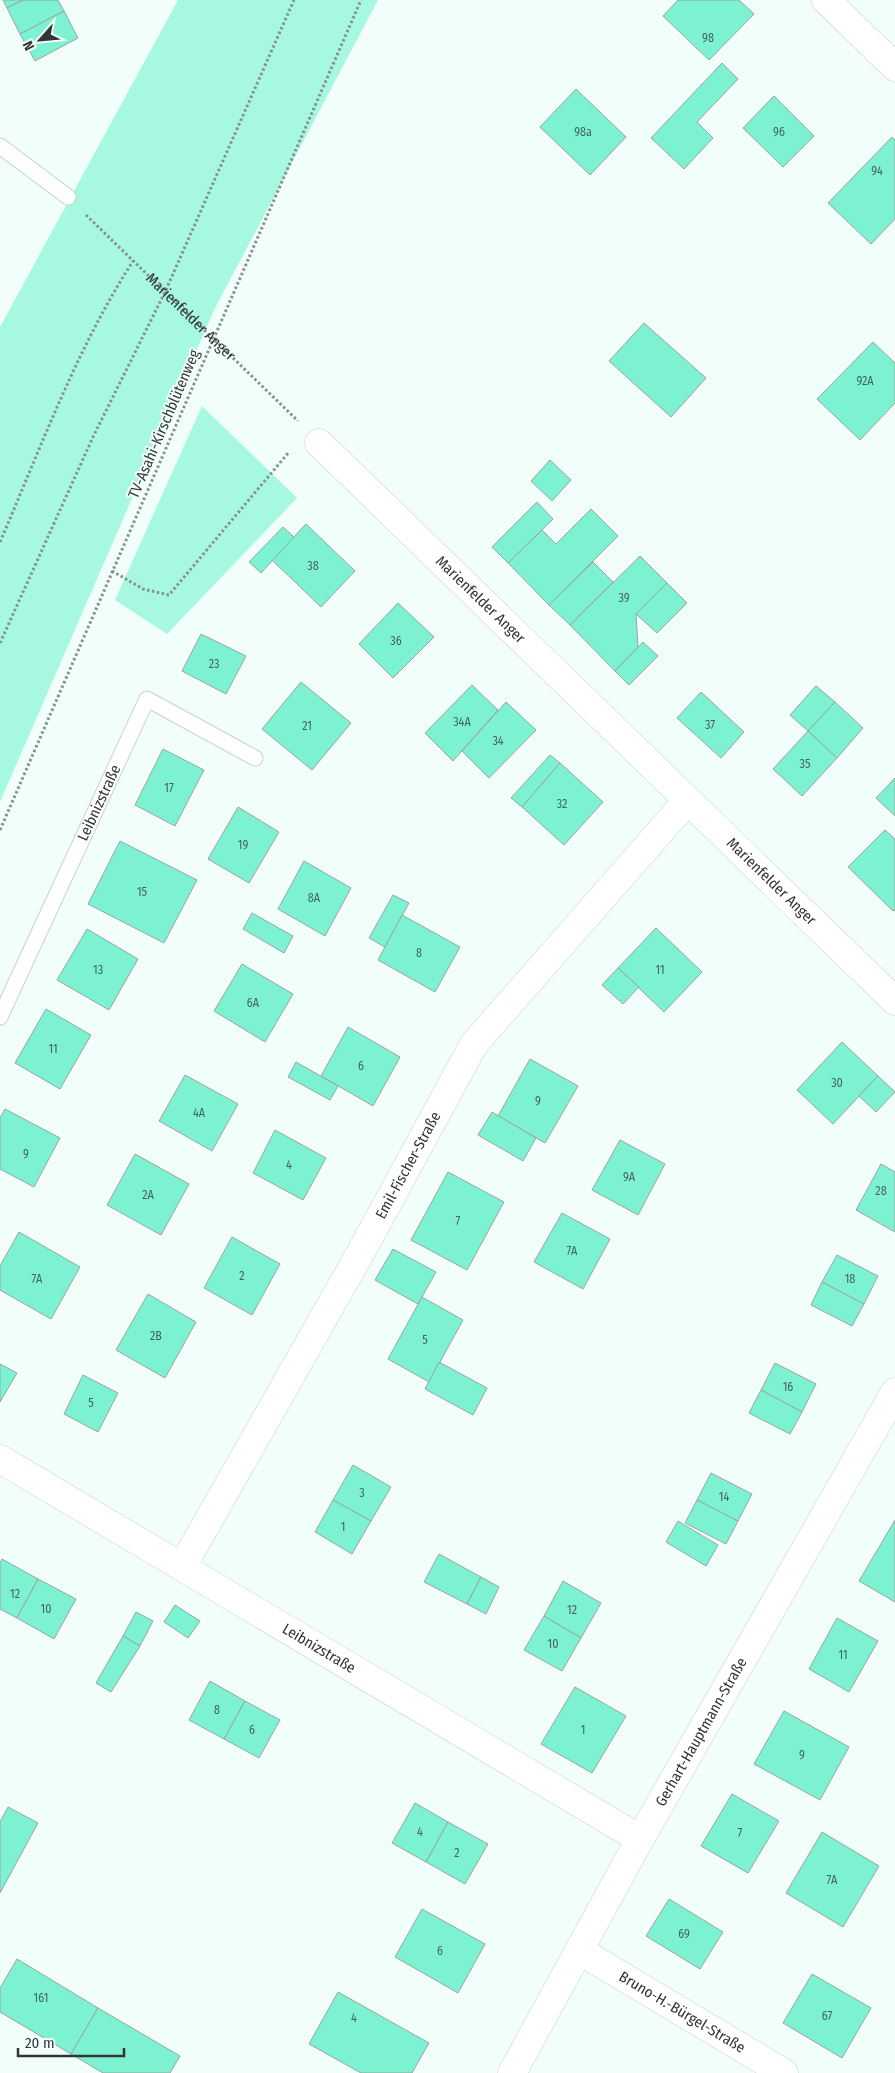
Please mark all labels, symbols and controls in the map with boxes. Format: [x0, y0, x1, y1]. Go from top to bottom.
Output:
north arrow [15, 15, 65, 65]
house number: 98 [702, 31, 714, 45]
text: N [19, 38, 38, 53]
house number: 98a [574, 125, 592, 139]
house number: 96 [773, 125, 785, 139]
house number: 94 [871, 164, 883, 178]
street label: Marienfelder Anger [142, 269, 240, 365]
street label: TV-Asahi-Kirschblütenweg [124, 347, 204, 501]
house number: 92A [856, 374, 874, 388]
street label: Marienfelder Anger [432, 552, 530, 647]
house number: 38 [307, 559, 319, 573]
house number: 39 [618, 591, 630, 605]
house number: 36 [390, 634, 402, 648]
house number: 23 [209, 657, 219, 671]
house number: 34A [453, 715, 471, 729]
house number: 37 [705, 718, 715, 732]
house number: 21 [302, 719, 312, 733]
house number: 34 [492, 734, 504, 748]
house number: 35 [800, 757, 811, 771]
street label: Leibnizstraße [74, 762, 124, 844]
house number: 17 [164, 781, 174, 795]
house number: 32 [557, 797, 567, 811]
street label: Marienfelder Anger [723, 834, 821, 929]
house number: 19 [238, 838, 248, 852]
house number: 15 [137, 885, 148, 899]
house number: 8A [308, 891, 321, 905]
house number: 8 [416, 946, 422, 960]
house number: 13 [93, 963, 103, 977]
house number: 11 [655, 963, 665, 977]
house number: 6A [247, 996, 260, 1010]
house number: 11 [48, 1042, 58, 1056]
house number: 6 [358, 1059, 364, 1073]
house number: 30 [831, 1076, 843, 1090]
house number: 9 [535, 1094, 541, 1108]
house number: 4A [193, 1106, 206, 1120]
street label: Emil-Fischer-Straße [372, 1109, 444, 1222]
house number: 9 [23, 1147, 29, 1161]
house number: 4 [286, 1158, 292, 1172]
house number: 9A [623, 1170, 636, 1184]
house number: 28 [875, 1184, 887, 1198]
house number: 2A [142, 1188, 154, 1202]
house number: 7 [456, 1214, 461, 1228]
house number: 7A [567, 1244, 578, 1258]
house number: 2 [239, 1269, 245, 1283]
house number: 7A [32, 1272, 43, 1286]
house number: 18 [845, 1272, 855, 1286]
house number: 2B [150, 1329, 162, 1343]
house number: 5 [422, 1333, 428, 1347]
house number: 16 [783, 1380, 793, 1394]
house number: 5 [88, 1396, 94, 1410]
house number: 3 [359, 1486, 365, 1500]
house number: 14 [719, 1490, 729, 1504]
house number: 1 [341, 1520, 345, 1534]
house number: 12 [10, 1587, 20, 1601]
house number: 10 [41, 1602, 51, 1616]
house number: 12 [567, 1603, 577, 1617]
street label: Leibnizstraße [279, 1620, 359, 1677]
house number: 10 [548, 1637, 558, 1651]
house number: 11 [838, 1648, 848, 1662]
street label: Gerhart-Hauptmann-Straße [652, 1654, 751, 1810]
house number: 8 [214, 1703, 220, 1717]
house number: 6 [249, 1723, 255, 1737]
house number: 1 [581, 1723, 585, 1737]
house number: 9 [799, 1748, 805, 1762]
house number: 4 [417, 1825, 423, 1839]
house number: 7 [738, 1826, 743, 1840]
house number: 2 [454, 1846, 460, 1860]
house number: 7A [827, 1873, 838, 1887]
house number: 69 [678, 1927, 690, 1941]
house number: 6 [437, 1944, 443, 1958]
street label: Bruno-H.-Bürgel-Straße [616, 1967, 748, 2057]
house number: 161 [34, 1991, 48, 2005]
house number: 67 [822, 2009, 832, 2023]
house number: 4 [351, 2011, 357, 2025]
scale bar [18, 2026, 124, 2058]
text: 20 m [25, 2034, 55, 2052]

